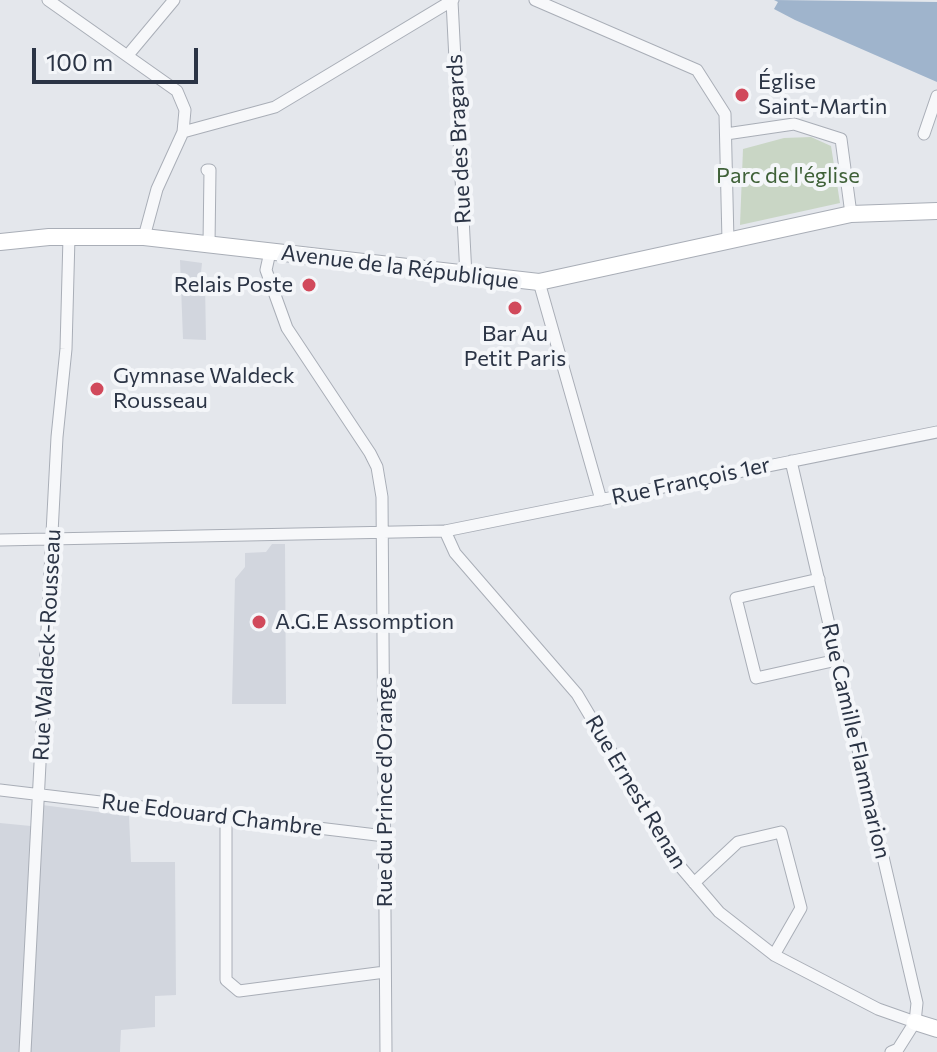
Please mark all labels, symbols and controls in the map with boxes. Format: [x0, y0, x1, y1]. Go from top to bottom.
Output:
scale bar [36, 32, 202, 82]
text: 100 m [46, 47, 113, 76]
street label: Rue des Bragards [441, 53, 477, 225]
place label: Église Saint-Martin [758, 69, 887, 120]
marker: Église Saint-Martin [733, 86, 751, 104]
park label: Parc de l'église [716, 163, 860, 189]
street label: Avenue de la République [280, 239, 520, 295]
place label: Relais Poste [174, 272, 293, 298]
marker: Relais Poste [300, 276, 318, 294]
marker: Bar Au Petit Paris [506, 299, 524, 317]
place label: Bar Au Petit Paris [464, 321, 566, 372]
place label: Gymnase Waldeck Rousseau [113, 363, 295, 414]
marker: Gymnase Waldeck Rousseau [88, 380, 106, 398]
street label: Rue François 1er [609, 451, 773, 511]
street label: Rue Waldeck-Rousseau [28, 529, 66, 761]
place label: A.G.E Assomption [275, 609, 454, 635]
marker: A.G.E Assomption [250, 613, 268, 631]
street label: Rue Camille Flammarion [816, 621, 896, 861]
street label: Rue du Prince d'Orange [372, 677, 398, 907]
street label: Rue Ernest Renan [580, 710, 692, 874]
street label: Rue Edouard Chambre [100, 788, 324, 842]

